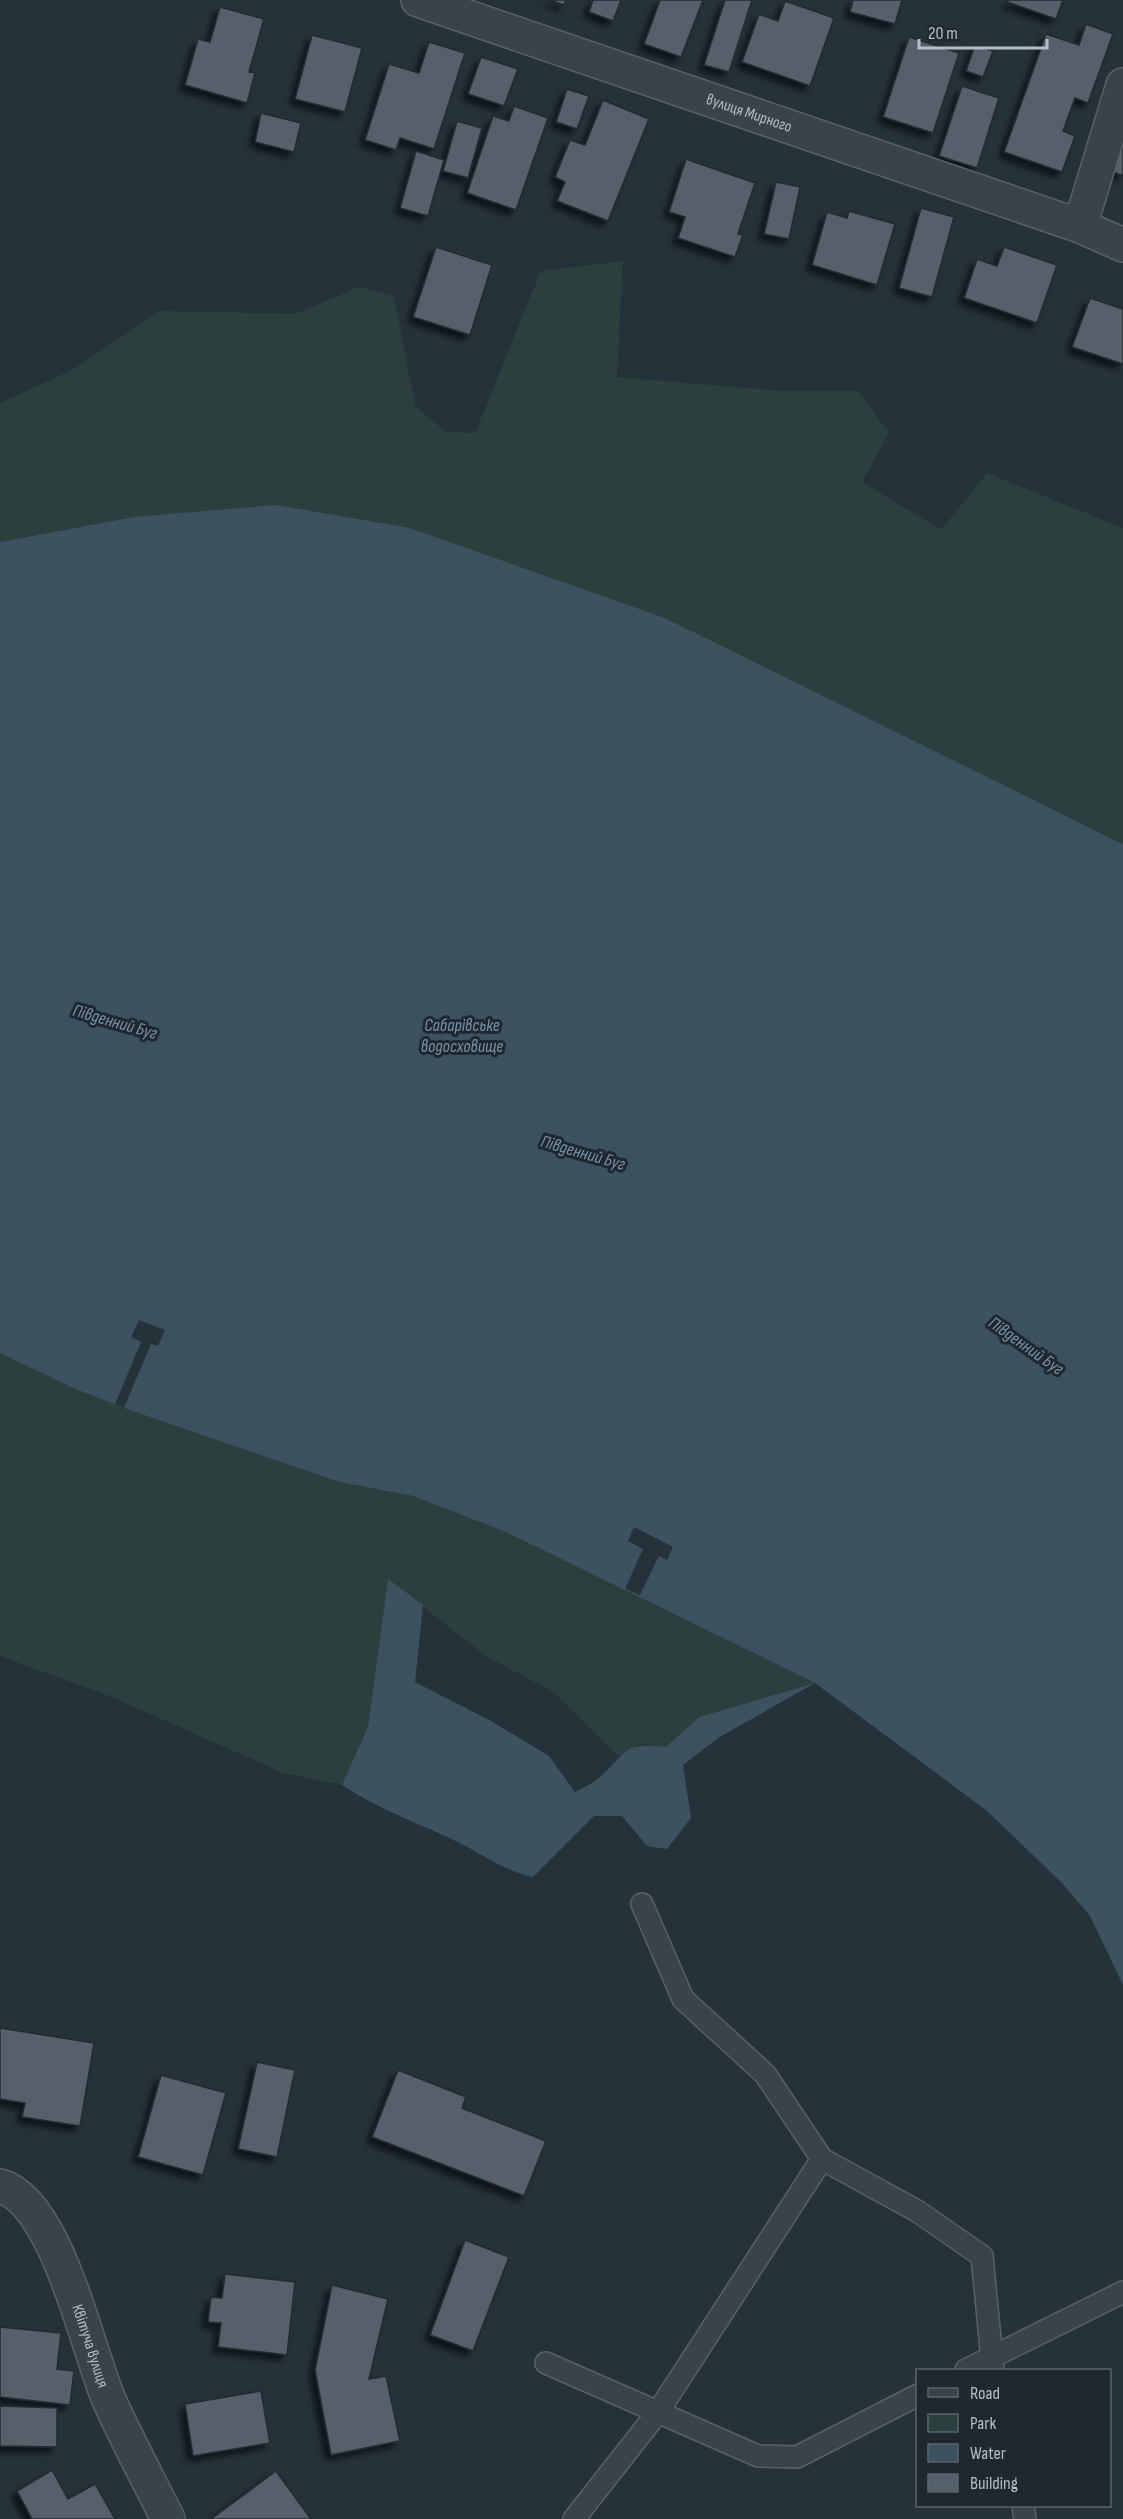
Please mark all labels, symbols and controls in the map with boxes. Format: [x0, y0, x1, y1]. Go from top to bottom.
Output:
scale bar [919, 12, 1046, 50]
text: 20 m [928, 23, 958, 44]
street label: вулиця Мирного [704, 90, 795, 137]
water label: Південний Буг [70, 1000, 160, 1044]
water label: Сабарівське водосховище [421, 1015, 503, 1057]
water label: Південний Буг [538, 1131, 628, 1175]
water label: Південний Буг [984, 1312, 1068, 1380]
street label: Квітуча вулиця [68, 2302, 113, 2390]
legend [916, 2369, 1111, 2507]
text: Road [970, 2383, 1000, 2404]
text: Park [970, 2413, 996, 2434]
text: Water [970, 2443, 1006, 2464]
text: Building [970, 2473, 1018, 2494]

